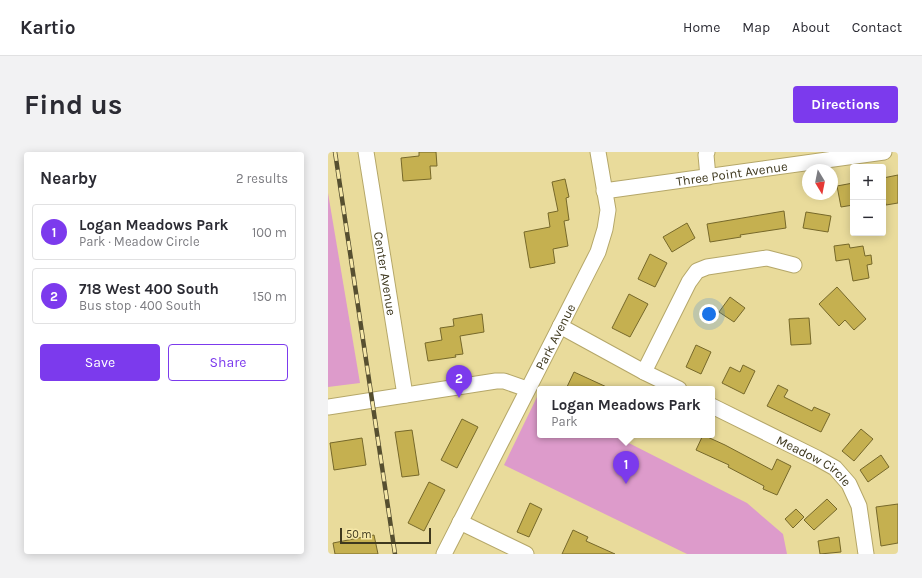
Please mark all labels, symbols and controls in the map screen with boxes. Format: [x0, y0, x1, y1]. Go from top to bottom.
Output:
text: Kartio [20, 17, 75, 39]
text: Home [683, 19, 720, 36]
text: Map [742, 19, 770, 36]
text: About [792, 19, 830, 36]
text: Contact [852, 19, 902, 36]
button: Directions [793, 86, 898, 123]
text: Find us [24, 88, 123, 121]
street label: Three Point Avenue [675, 158, 789, 188]
north arrow [802, 164, 838, 200]
map controls [850, 164, 886, 236]
button: + [850, 164, 886, 200]
text: Nearby [40, 168, 97, 188]
text: 2 results [236, 171, 288, 186]
button: − [850, 200, 886, 236]
text: Logan Meadows Park [79, 216, 228, 234]
text: 1 [52, 225, 56, 240]
text: 100 m [252, 225, 287, 240]
street label: Center Avenue [371, 230, 400, 317]
text: Park · Meadow Circle [79, 234, 200, 249]
text: 718 West 400 South [79, 280, 219, 298]
text: 2 [50, 289, 58, 304]
text: 150 m [252, 289, 287, 304]
text: Bus stop · 400 South [79, 298, 201, 313]
street label: Park Avenue [532, 301, 578, 372]
your location [699, 304, 719, 324]
button: Save [40, 344, 160, 381]
button: Share [168, 344, 288, 381]
pin: 2 [446, 365, 472, 398]
popup [537, 386, 715, 438]
text: Logan Meadows Park [551, 396, 701, 414]
text: Park [551, 414, 578, 429]
street label: Meadow Circle [774, 432, 855, 489]
pin: 1 [613, 451, 639, 484]
scale bar [340, 526, 431, 545]
text: 50 m [346, 528, 372, 541]

